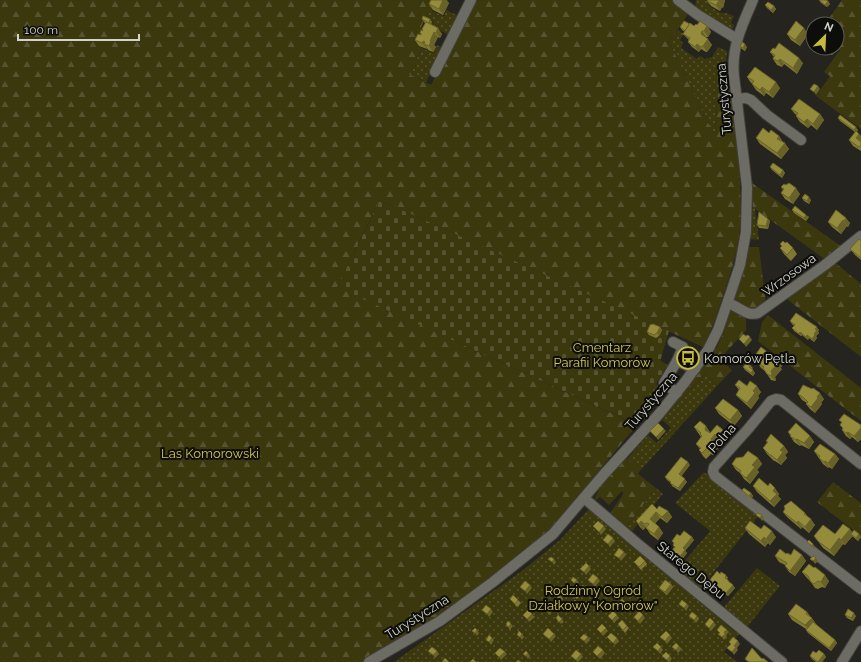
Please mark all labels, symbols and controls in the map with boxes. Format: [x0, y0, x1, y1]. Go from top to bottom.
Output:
scale bar [18, 16, 139, 42]
north arrow [805, 16, 845, 56]
text: N [822, 20, 835, 35]
text: 100 m [24, 23, 58, 37]
street label: Turystyczna [713, 63, 735, 135]
street label: Wrzosowa [759, 250, 819, 300]
park label: Cmentarz Parafii Komorów [553, 340, 651, 370]
bus stop icon: Komorów Pętla [675, 345, 701, 371]
place label: Komorów Pętla [704, 351, 795, 366]
street label: Turystyczna [622, 369, 680, 433]
street label: Polna [705, 420, 739, 456]
park label: Las Komorowski [161, 446, 259, 461]
street label: Starego Dębu [654, 538, 728, 602]
park label: Rodzinny Ogród Działkowy "Komorów" [528, 583, 658, 613]
street label: Turystyczna [383, 592, 451, 642]

